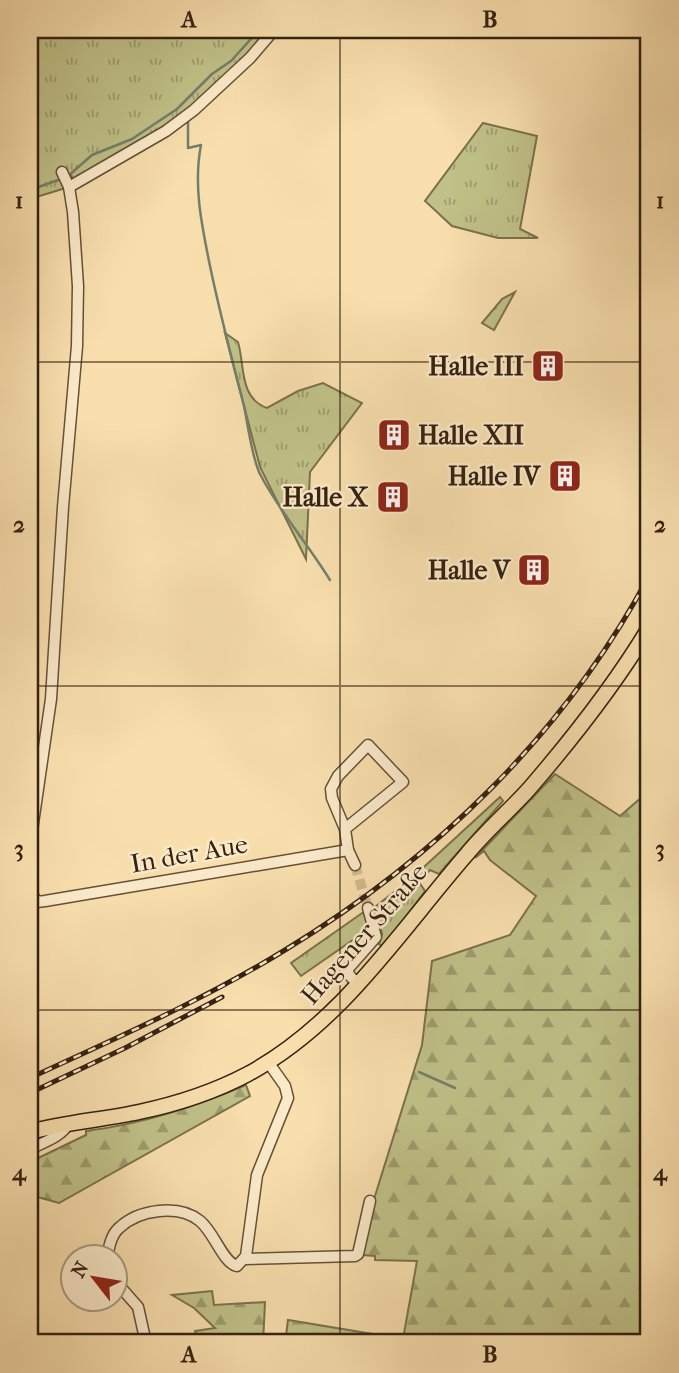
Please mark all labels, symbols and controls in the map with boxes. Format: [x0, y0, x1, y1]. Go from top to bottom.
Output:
text: A [180, 6, 198, 33]
text: B [483, 6, 498, 33]
text: 1 [15, 187, 23, 214]
text: 1 [656, 187, 664, 214]
building icon: Halle III [529, 347, 567, 385]
place label: Halle III [428, 351, 524, 382]
building icon: Halle XII [375, 416, 413, 454]
place label: Halle XII [418, 420, 524, 451]
building icon: Halle IV [546, 457, 584, 495]
place label: Halle IV [448, 461, 542, 492]
building icon: Halle X [374, 478, 412, 516]
place label: Halle X [283, 482, 369, 513]
text: 2 [13, 511, 25, 538]
text: 2 [654, 511, 666, 538]
building icon: Halle V [515, 551, 553, 589]
place label: Halle V [428, 555, 512, 586]
street label: In der Aue [128, 828, 250, 880]
text: 3 [14, 835, 24, 862]
text: 3 [655, 835, 665, 862]
street label: Hagener Straße [294, 857, 434, 1011]
text: 4 [11, 1159, 27, 1186]
text: 4 [652, 1159, 668, 1186]
north arrow [60, 1244, 130, 1314]
text: N [67, 1257, 94, 1282]
text: A [180, 1341, 198, 1368]
text: B [483, 1341, 498, 1368]

